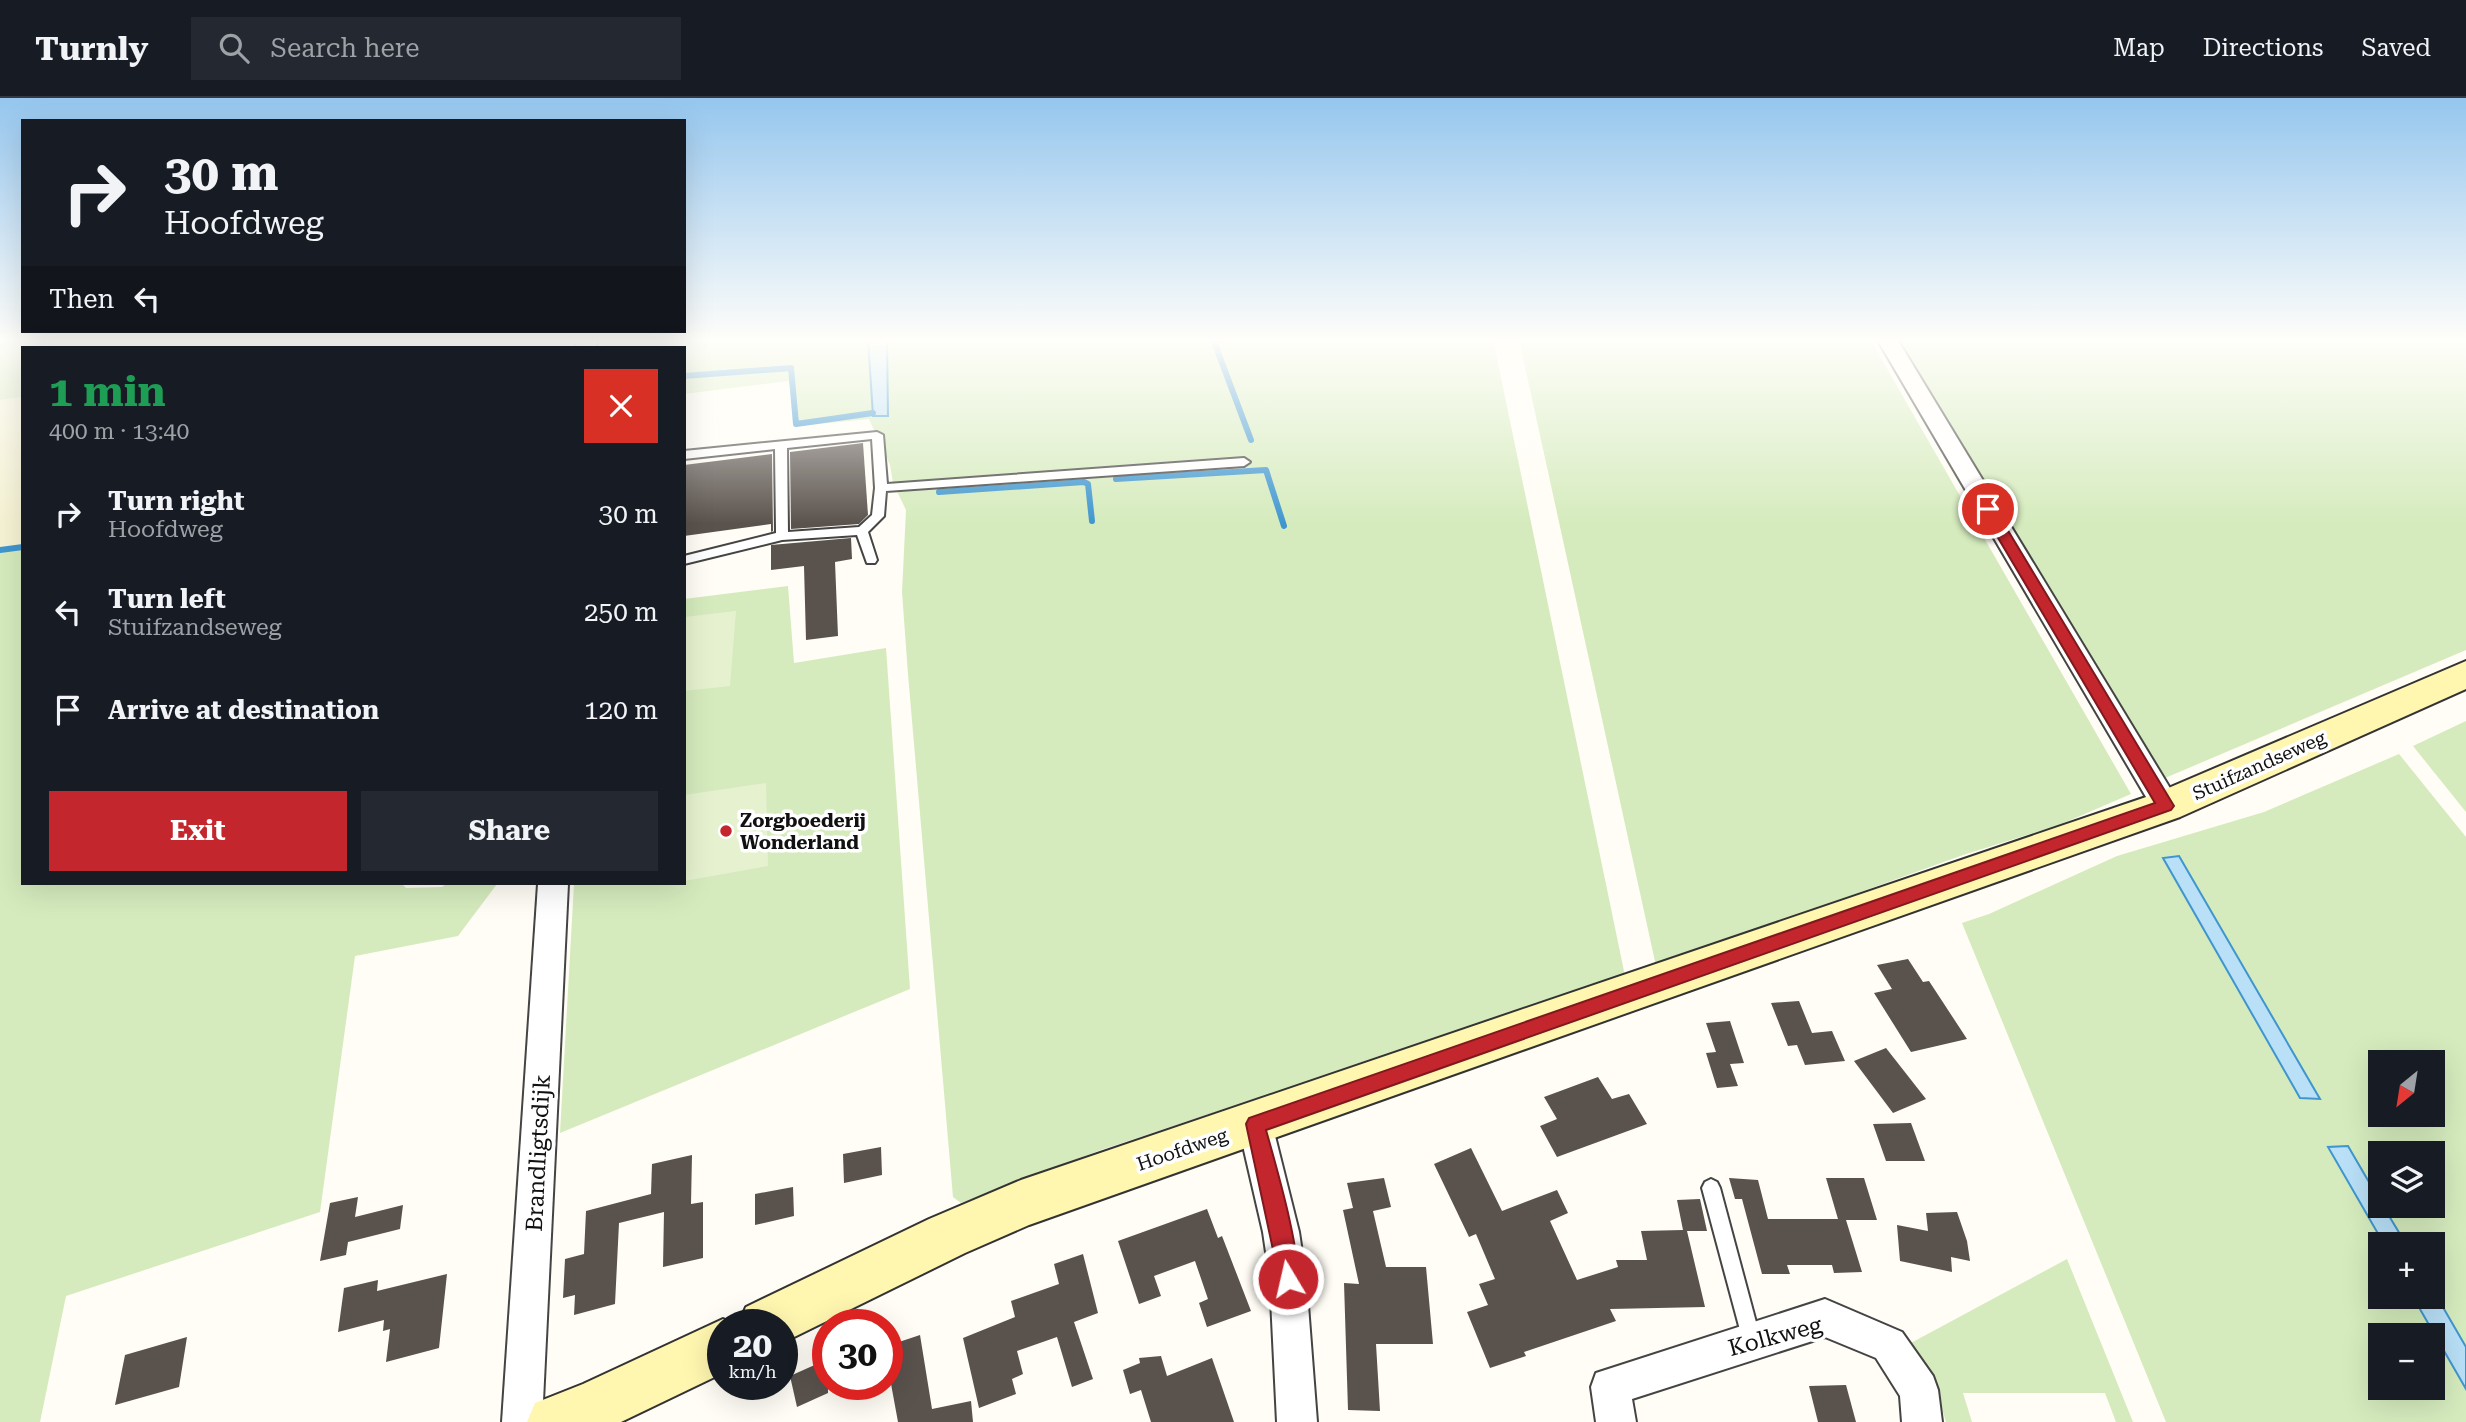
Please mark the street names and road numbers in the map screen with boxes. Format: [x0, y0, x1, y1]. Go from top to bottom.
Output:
street label: Stuifzandseweg [2189, 726, 2330, 805]
street label: Brandligtsdijk [521, 1073, 556, 1232]
street label: Hoofdweg [1134, 1123, 1231, 1176]
street label: Kolkweg [1725, 1311, 1825, 1362]

